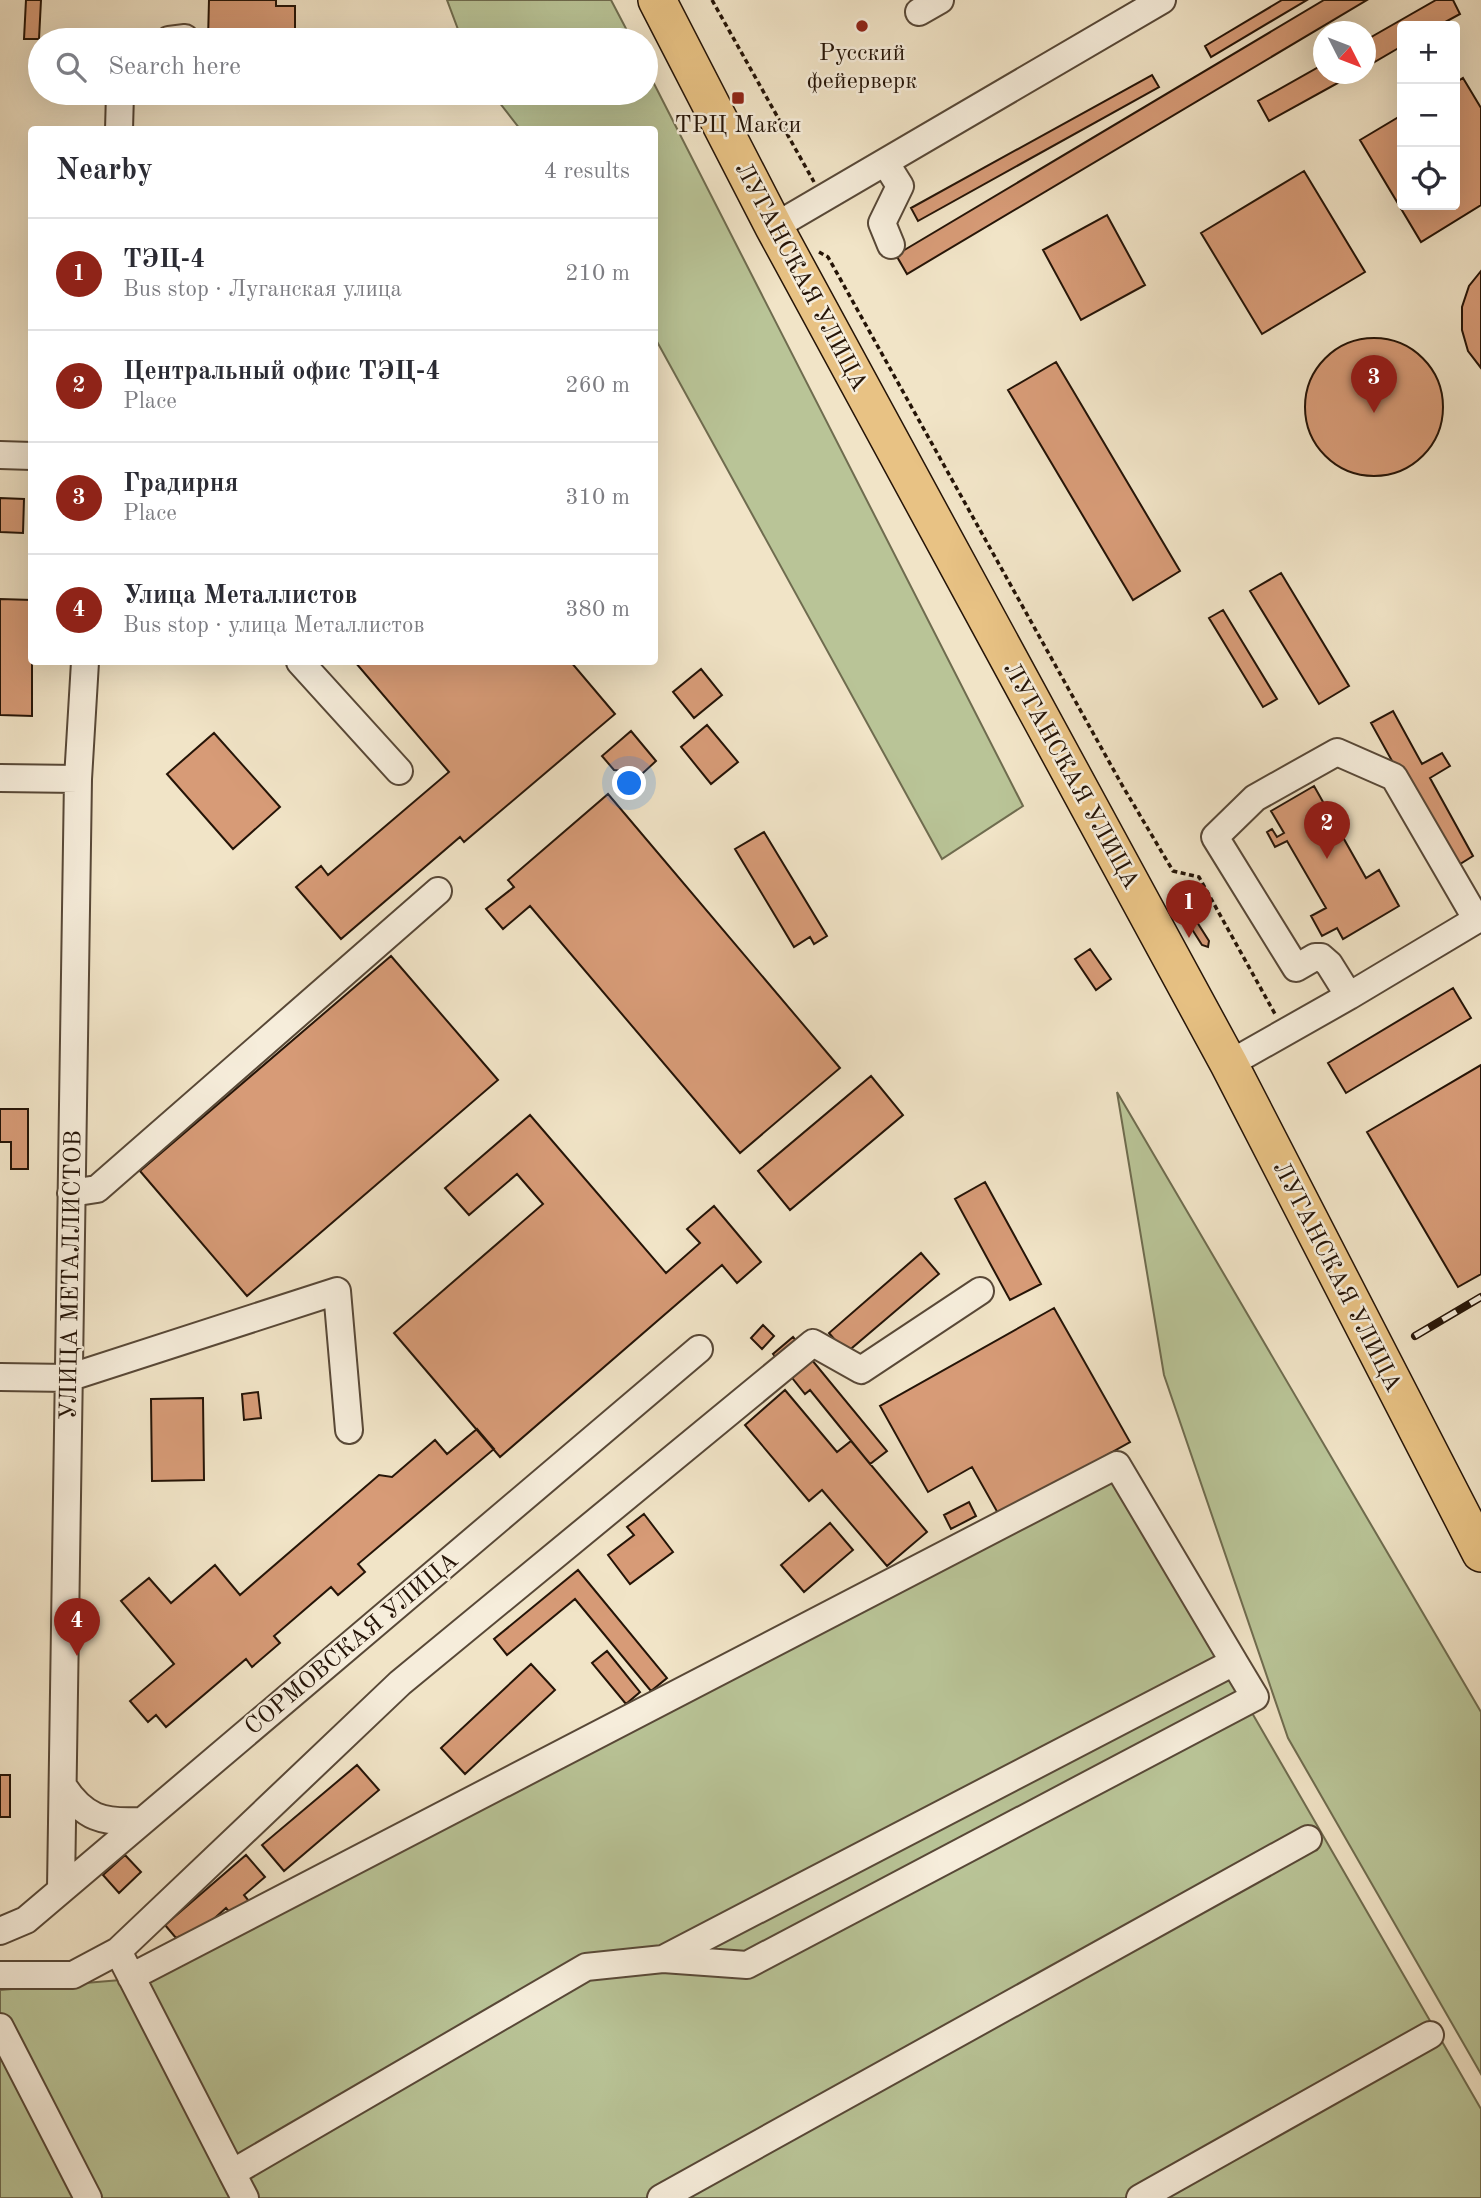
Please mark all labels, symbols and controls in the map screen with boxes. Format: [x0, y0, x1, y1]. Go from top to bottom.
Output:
marker: Русский фейерверк [854, 18, 870, 34]
north arrow [1313, 21, 1376, 84]
map controls [1397, 21, 1460, 210]
button: + [1397, 21, 1460, 84]
search box [28, 28, 658, 105]
place label: Русский фейерверк [807, 42, 917, 94]
icon: search [52, 48, 90, 86]
text: Search here [108, 54, 241, 80]
button: − [1397, 84, 1460, 147]
marker: ТРЦ Макси [730, 90, 746, 106]
place label: ТРЦ Макси [675, 114, 801, 138]
button: locate [1397, 147, 1460, 210]
text: Nearby [56, 156, 153, 186]
street label: ЛУГАНСКАЯ УЛИЦА [730, 159, 871, 395]
text: 4 results [544, 160, 630, 183]
text: ТЭЦ-4 [123, 247, 205, 273]
text: 1 [72, 262, 86, 285]
text: 210 m [565, 262, 630, 285]
text: Bus stop · Луганская улица [123, 278, 402, 301]
pin: 3 [1351, 355, 1397, 413]
text: Центральный офис ТЭЦ-4 [123, 359, 441, 385]
text: 2 [72, 374, 86, 397]
text: 260 m [565, 374, 630, 397]
text: Place [123, 390, 177, 413]
text: Градирня [123, 471, 238, 497]
text: 3 [72, 486, 86, 509]
text: 310 m [565, 486, 630, 509]
text: Place [123, 502, 177, 525]
text: Улица Металлистов [123, 583, 358, 609]
text: 4 [72, 598, 86, 621]
text: 380 m [565, 598, 630, 621]
text: Bus stop · улица Металлистов [123, 614, 424, 637]
street label: ЛУГАНСКАЯ УЛИЦА [998, 659, 1143, 893]
your location [612, 766, 646, 800]
pin: 2 [1304, 801, 1350, 859]
pin: 1 [1166, 880, 1212, 938]
street label: УЛИЦА МЕТАЛЛИСТОВ [57, 1130, 87, 1420]
street label: ЛУГАНСКАЯ УЛИЦА [1268, 1158, 1405, 1396]
street label: СОРМОВСКАЯ УЛИЦА [241, 1549, 463, 1740]
pin: 4 [54, 1598, 100, 1656]

